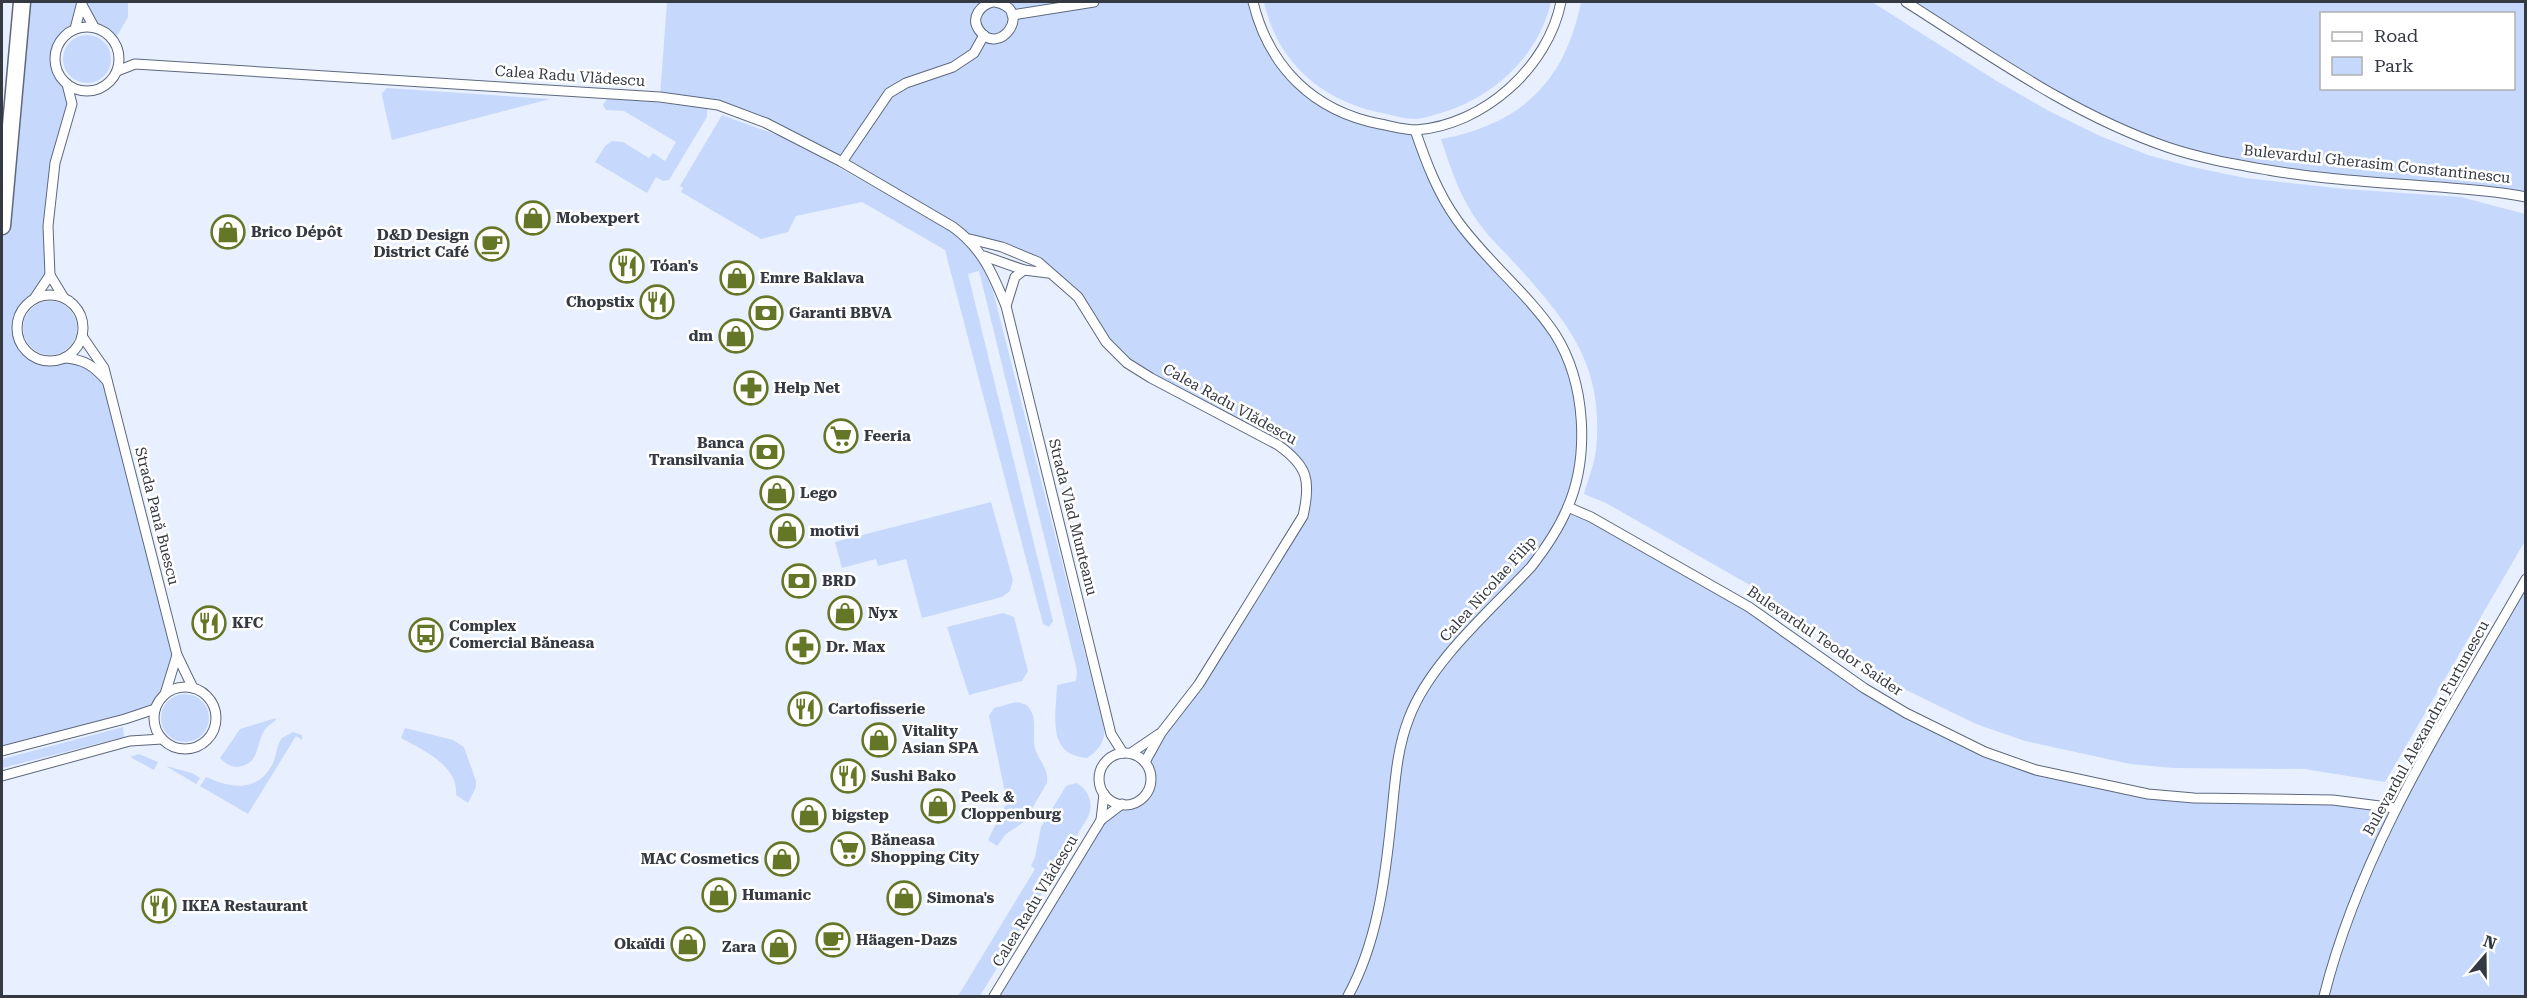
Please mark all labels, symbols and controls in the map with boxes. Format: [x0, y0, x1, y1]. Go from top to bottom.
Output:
legend [2320, 12, 2515, 90]
text: Road [2374, 25, 2419, 46]
text: Park [2374, 55, 2414, 76]
street label: Calea Radu Vlădescu [494, 62, 646, 90]
street label: Bulevardul Gherasim Constantinescu [2243, 141, 2512, 187]
shop icon: Mobexpert [515, 200, 551, 236]
place label: Mobexpert [556, 209, 639, 227]
shop icon: Brico Dépôt [210, 214, 246, 250]
place label: Brico Dépôt [251, 223, 343, 241]
place label: D&D Design District Café [373, 226, 469, 261]
cafe icon: D&D Design District Café [474, 226, 510, 262]
restaurant icon: Tóan's [609, 248, 645, 284]
place label: Tóan's [650, 257, 699, 275]
shop icon: Emre Baklava [719, 260, 755, 296]
place label: Emre Baklava [760, 269, 864, 287]
restaurant icon: Chopstix [639, 284, 675, 320]
place label: Chopstix [566, 293, 634, 311]
bank icon: Garanti BBVA [748, 295, 784, 331]
place label: Garanti BBVA [789, 304, 892, 322]
shop icon: dm [718, 318, 754, 354]
place label: dm [689, 327, 714, 345]
street label: Calea Radu Vlădescu [1160, 360, 1301, 449]
pharmacy icon: Help Net [733, 370, 769, 406]
place label: Help Net [774, 379, 840, 397]
supermarket icon: Feeria [823, 418, 859, 454]
place label: Feeria [864, 427, 911, 445]
place label: Banca Transilvania [649, 434, 744, 469]
bank icon: Banca Transilvania [749, 434, 785, 470]
street label: Strada Vlad Munteanu [1045, 437, 1101, 598]
street label: Strada Pană Buescu [131, 445, 183, 588]
shop icon: Lego [759, 475, 795, 511]
place label: Lego [800, 484, 837, 502]
shop icon: motivi [769, 513, 805, 549]
place label: motivi [810, 522, 859, 540]
street label: Calea Nicolae Filip [1436, 532, 1540, 645]
bank icon: BRD [781, 563, 817, 599]
place label: BRD [822, 572, 856, 590]
street label: Bulevardul Teodor Saider [1744, 582, 1906, 700]
shop icon: Nyx [827, 595, 863, 631]
place label: Nyx [868, 604, 898, 622]
restaurant icon: KFC [191, 605, 227, 641]
place label: KFC [232, 614, 264, 632]
bus stop icon: Complex Comercial Băneasa [408, 617, 444, 653]
place label: Complex Comercial Băneasa [449, 617, 595, 652]
street label: Bulevardul Alexandru Furtunescu [2359, 617, 2493, 839]
pharmacy icon: Dr. Max [785, 629, 821, 665]
place label: Dr. Max [826, 638, 885, 656]
restaurant icon: Cartofisserie [787, 691, 823, 727]
place label: Cartofisserie [828, 700, 925, 718]
shop icon: Vitality Asian SPA [861, 722, 897, 758]
place label: Vitality Asian SPA [902, 722, 979, 757]
restaurant icon: Sushi Bako [830, 758, 866, 794]
place label: Sushi Bako [871, 767, 956, 785]
shop icon: Peek & Cloppenburg [920, 788, 956, 824]
place label: Peek & Cloppenburg [961, 788, 1062, 823]
shop icon: bigstep [791, 797, 827, 833]
place label: bigstep [832, 806, 889, 824]
supermarket icon: Băneasa Shopping City [830, 831, 866, 867]
place label: Băneasa Shopping City [871, 831, 979, 866]
street label: Calea Radu Vlădescu [989, 831, 1082, 970]
shop icon: MAC Cosmetics [764, 841, 800, 877]
place label: MAC Cosmetics [641, 850, 759, 868]
shop icon: Humanic [701, 877, 737, 913]
shop icon: Simona's [886, 880, 922, 916]
place label: Humanic [742, 886, 811, 904]
restaurant icon: IKEA Restaurant [141, 888, 177, 924]
place label: Simona's [927, 889, 995, 907]
place label: IKEA Restaurant [182, 897, 308, 915]
cafe icon: Häagen-Dazs [815, 922, 851, 958]
shop icon: Okaïdi [670, 926, 706, 962]
north arrow [2455, 926, 2515, 986]
shop icon: Zara [761, 929, 797, 965]
place label: Häagen-Dazs [856, 931, 957, 949]
text: N [2481, 931, 2499, 953]
place label: Okaïdi [614, 935, 665, 953]
place label: Zara [722, 938, 756, 956]

